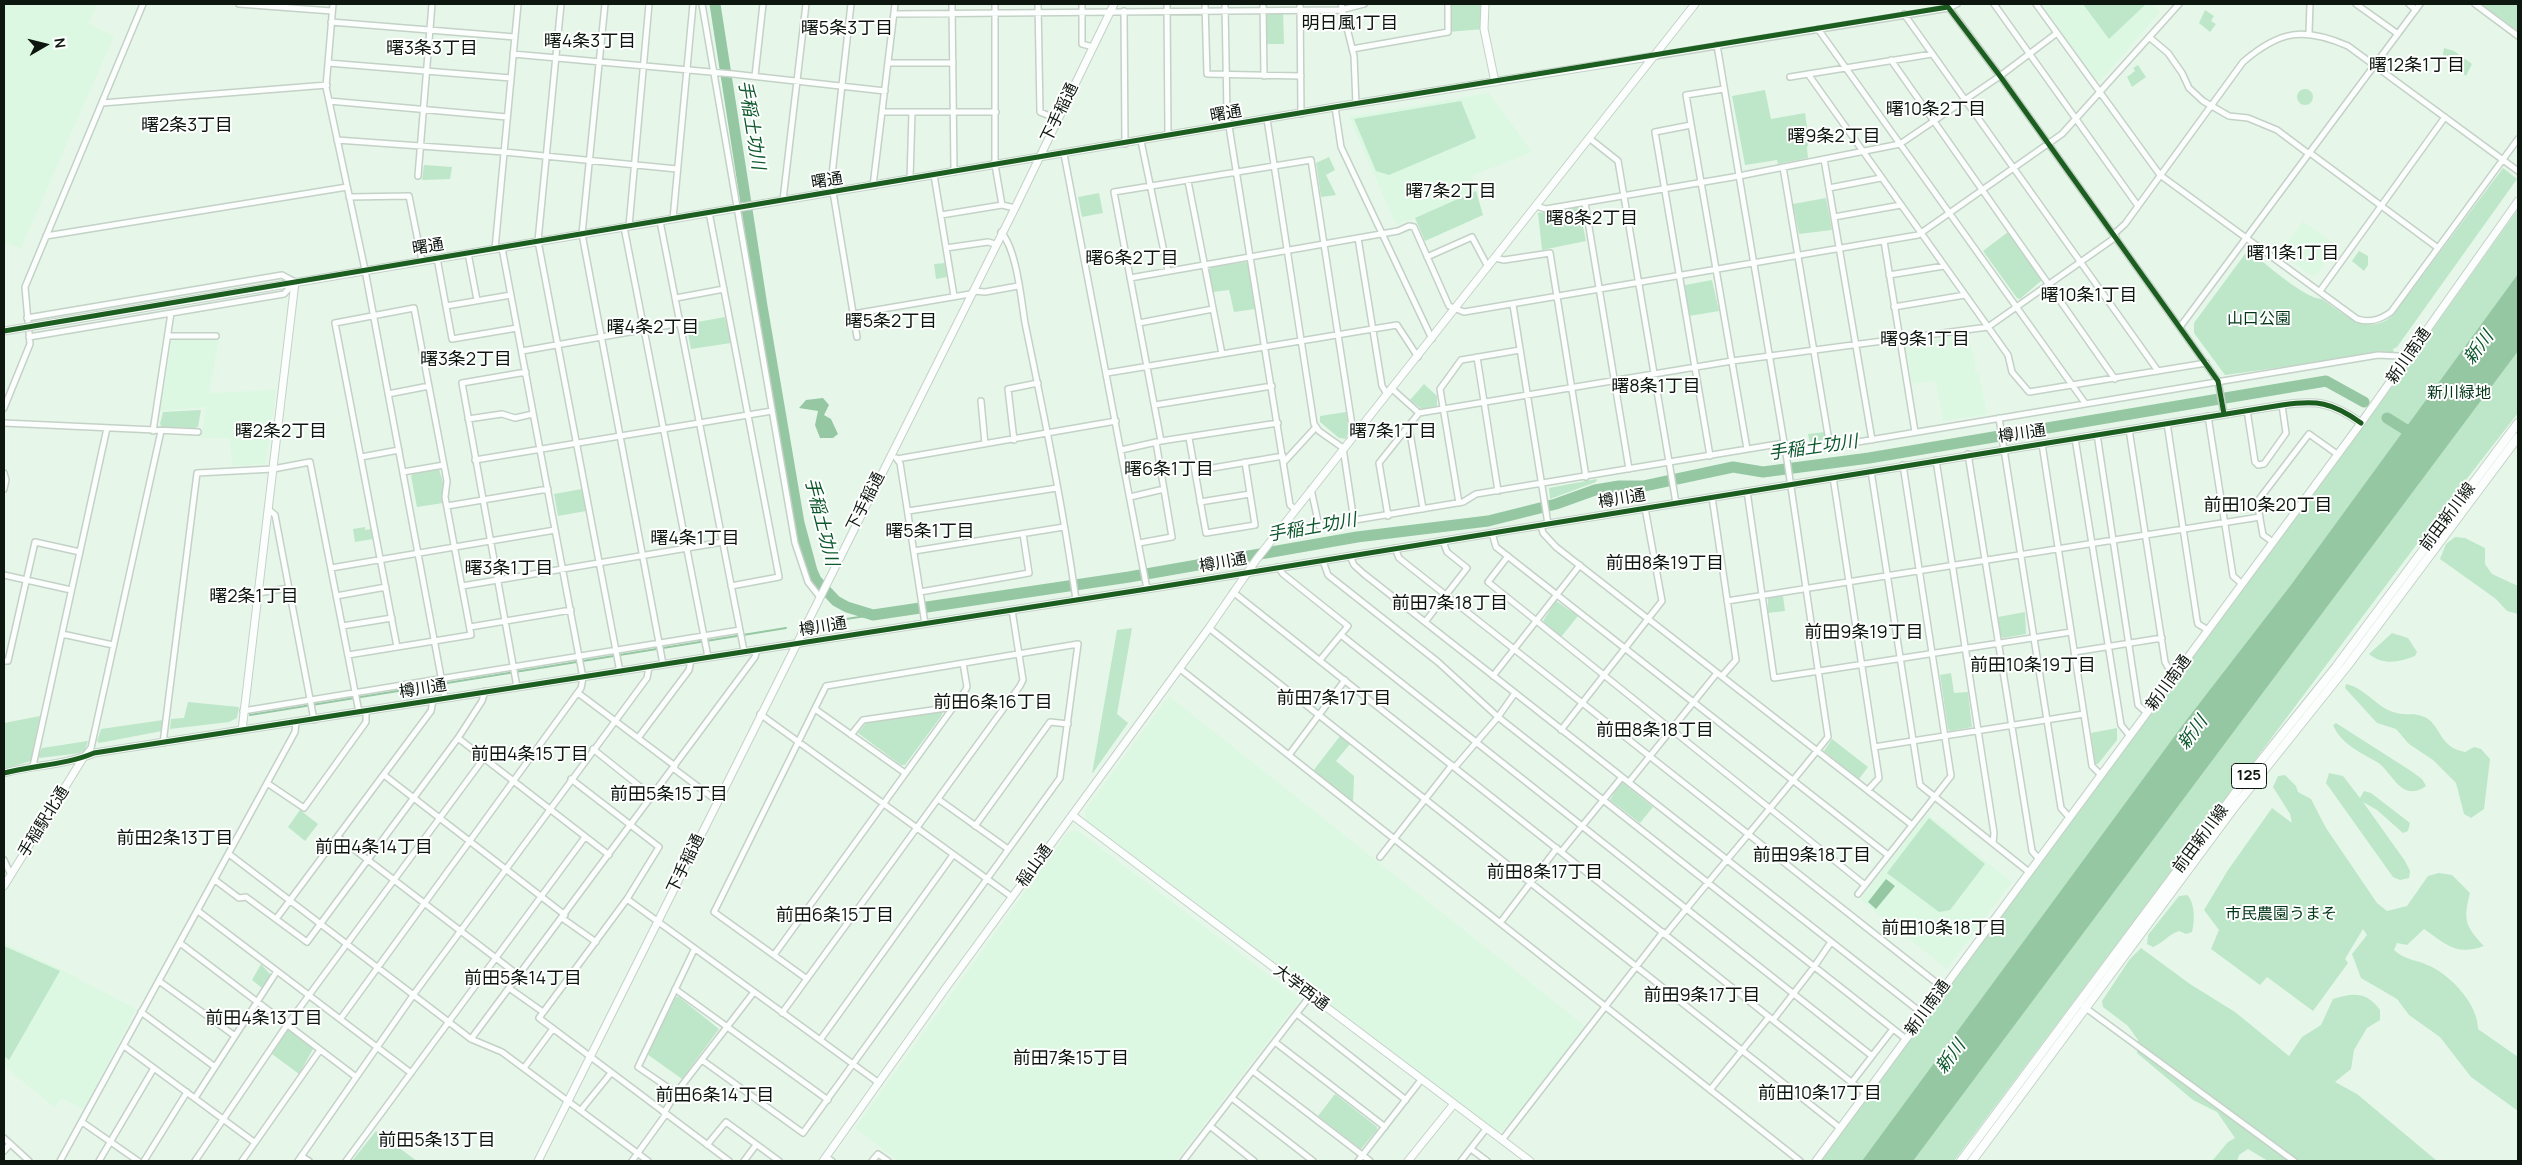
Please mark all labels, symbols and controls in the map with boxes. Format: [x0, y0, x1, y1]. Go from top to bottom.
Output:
district label: 明日風1丁目 [1301, 13, 1399, 35]
district label: 曙5条3丁目 [801, 18, 893, 40]
north arrow [20, 20, 70, 70]
district label: 曙4条3丁目 [544, 31, 636, 53]
text: N [50, 37, 70, 49]
district label: 曙3条3丁目 [386, 38, 478, 60]
district label: 曙12条1丁目 [2369, 55, 2465, 77]
water label: 手稲土功川 [733, 79, 769, 171]
street label: 下手稲通 [1037, 80, 1083, 146]
district label: 曙10条2丁目 [1886, 99, 1986, 121]
street label: 曙通 [1209, 102, 1243, 126]
district label: 曙2条3丁目 [141, 115, 233, 137]
district label: 曙9条2丁目 [1787, 126, 1881, 148]
street label: 曙通 [810, 169, 844, 193]
district label: 曙7条2丁目 [1405, 181, 1497, 203]
district label: 曙8条2丁目 [1546, 208, 1638, 230]
street label: 曙通 [411, 235, 445, 259]
district label: 曙11条1丁目 [2246, 243, 2340, 265]
district label: 曙6条2丁目 [1085, 248, 1179, 270]
district label: 曙10条1丁目 [2040, 285, 2138, 307]
park label: 山口公園 [2227, 310, 2291, 330]
district label: 曙5条2丁目 [845, 311, 937, 333]
district label: 曙4条2丁目 [607, 317, 699, 339]
street label: 新川南通 [2383, 324, 2435, 388]
water label: 新川 [2460, 327, 2498, 369]
district label: 曙9条1丁目 [1880, 329, 1970, 351]
district label: 曙3条2丁目 [420, 349, 512, 371]
district label: 曙8条1丁目 [1611, 376, 1701, 398]
park label: 新川緑地 [2427, 384, 2491, 404]
district label: 曙2条2丁目 [235, 421, 327, 443]
district label: 曙7条1丁目 [1349, 421, 1437, 443]
street label: 樽川通 [1997, 421, 2047, 447]
water label: 手稲土功川 [1767, 431, 1859, 465]
district label: 曙6条1丁目 [1124, 459, 1214, 481]
street label: 下手稲通 [843, 469, 889, 535]
water label: 手稲土功川 [800, 476, 842, 568]
street label: 前田新川線 [2416, 479, 2480, 555]
street label: 樽川通 [1597, 486, 1647, 512]
district label: 前田10条20丁目 [2203, 495, 2333, 517]
water label: 手稲土功川 [1266, 510, 1358, 546]
district label: 曙5条1丁目 [885, 521, 975, 543]
district label: 曙4条1丁目 [650, 528, 740, 550]
street label: 樽川通 [1198, 549, 1248, 577]
district label: 前田8条19丁目 [1606, 553, 1724, 575]
district label: 曙3条1丁目 [465, 558, 553, 580]
district label: 曙2条1丁目 [209, 586, 299, 608]
district label: 前田7条18丁目 [1392, 593, 1508, 615]
street label: 樽川通 [798, 614, 848, 640]
district label: 前田9条19丁目 [1804, 622, 1924, 644]
street label: 新川南通 [2142, 651, 2196, 715]
district label: 前田10条19丁目 [1970, 655, 2096, 677]
street label: 樽川通 [398, 676, 448, 702]
district label: 前田7条17丁目 [1276, 688, 1392, 710]
district label: 前田6条16丁目 [933, 692, 1053, 714]
water label: 新川 [2174, 712, 2212, 754]
district label: 前田8条18丁目 [1596, 720, 1714, 742]
district label: 前田4条15丁目 [471, 744, 589, 766]
road number: 125 [2232, 764, 2266, 788]
street label: 手稲駅北通 [15, 783, 73, 861]
district label: 前田5条15丁目 [610, 784, 728, 806]
street label: 前田新川線 [2169, 801, 2233, 877]
district label: 前田2条13丁目 [116, 828, 234, 850]
street label: 下手稲通 [663, 831, 709, 897]
district label: 前田4条14丁目 [315, 837, 433, 859]
street label: 稲山通 [1013, 841, 1057, 891]
district label: 前田9条18丁目 [1753, 845, 1871, 867]
district label: 前田8条17丁目 [1487, 862, 1603, 884]
district label: 前田6条15丁目 [776, 905, 894, 927]
park label: 市民農園うまそ [2225, 905, 2337, 925]
district label: 前田10条18丁目 [1881, 918, 2007, 940]
street label: 大学西通 [1270, 961, 1332, 1015]
district label: 前田5条14丁目 [464, 968, 582, 990]
street label: 新川南通 [1901, 976, 1955, 1040]
district label: 前田9条17丁目 [1643, 985, 1761, 1007]
district label: 前田4条13丁目 [205, 1008, 323, 1030]
water label: 新川 [1932, 1036, 1970, 1078]
district label: 前田7条15丁目 [1013, 1048, 1129, 1070]
district label: 前田10条17丁目 [1758, 1083, 1882, 1105]
district label: 前田6条14丁目 [656, 1085, 774, 1107]
district label: 前田5条13丁目 [378, 1130, 496, 1152]

